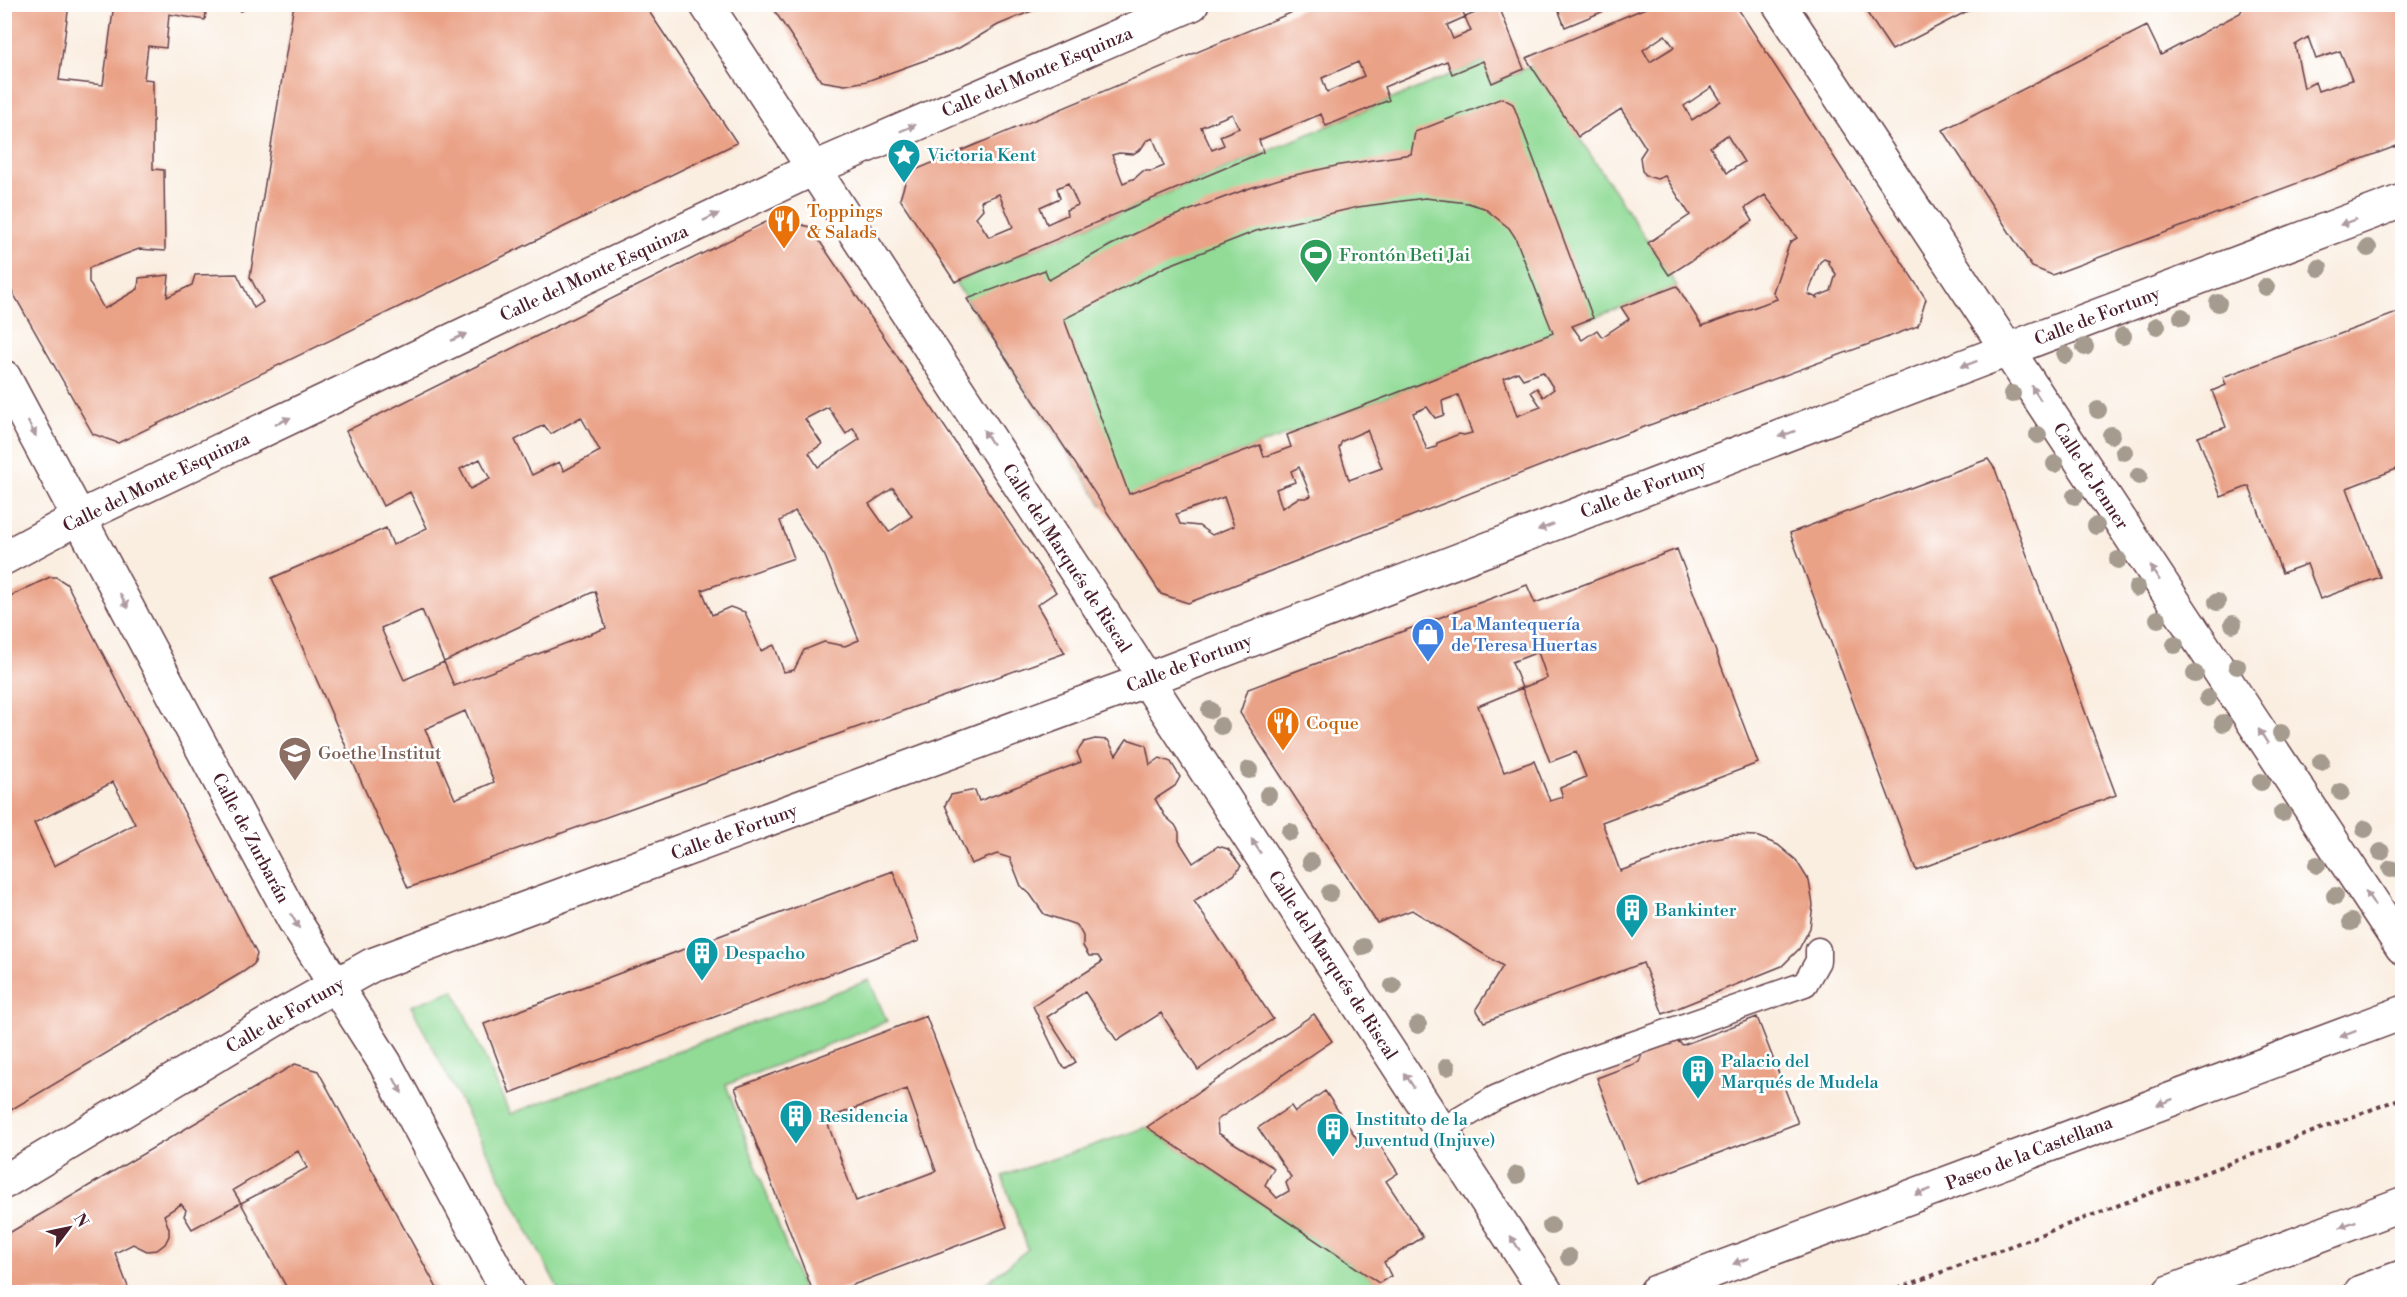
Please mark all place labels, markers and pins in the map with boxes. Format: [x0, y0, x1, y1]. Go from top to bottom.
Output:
place icon: Victoria Kent [886, 137, 922, 184]
place label: Victoria Kent [926, 144, 1037, 167]
place label: Toppings & Salads [807, 200, 883, 244]
restaurant icon: Toppings & Salads [766, 203, 802, 250]
sports icon: Frontón Beti Jai [1298, 237, 1334, 284]
place label: Frontón Beti Jai [1339, 244, 1470, 267]
place label: La Mantequería de Teresa Huertas [1451, 613, 1597, 657]
shop icon: La Mantequería de Teresa Huertas [1410, 616, 1446, 663]
restaurant icon: Coque [1265, 705, 1301, 752]
place label: Coque [1306, 712, 1359, 735]
school or university icon: Goethe Institut [277, 735, 313, 782]
place label: Goethe Institut [318, 742, 442, 765]
building icon: Bankinter [1614, 892, 1650, 939]
place label: Bankinter [1654, 899, 1737, 922]
building icon: Despacho [684, 935, 720, 982]
place label: Despacho [725, 942, 805, 965]
place label: Palacio del Marqués de Mudela [1721, 1050, 1880, 1094]
building icon: Palacio del Marqués de Mudela [1680, 1053, 1716, 1100]
building icon: Residencia [778, 1098, 814, 1145]
place label: Residencia [819, 1105, 909, 1128]
place label: Instituto de la Juventud (Injuve) [1355, 1108, 1496, 1152]
building icon: Instituto de la Juventud (Injuve) [1315, 1111, 1351, 1158]

